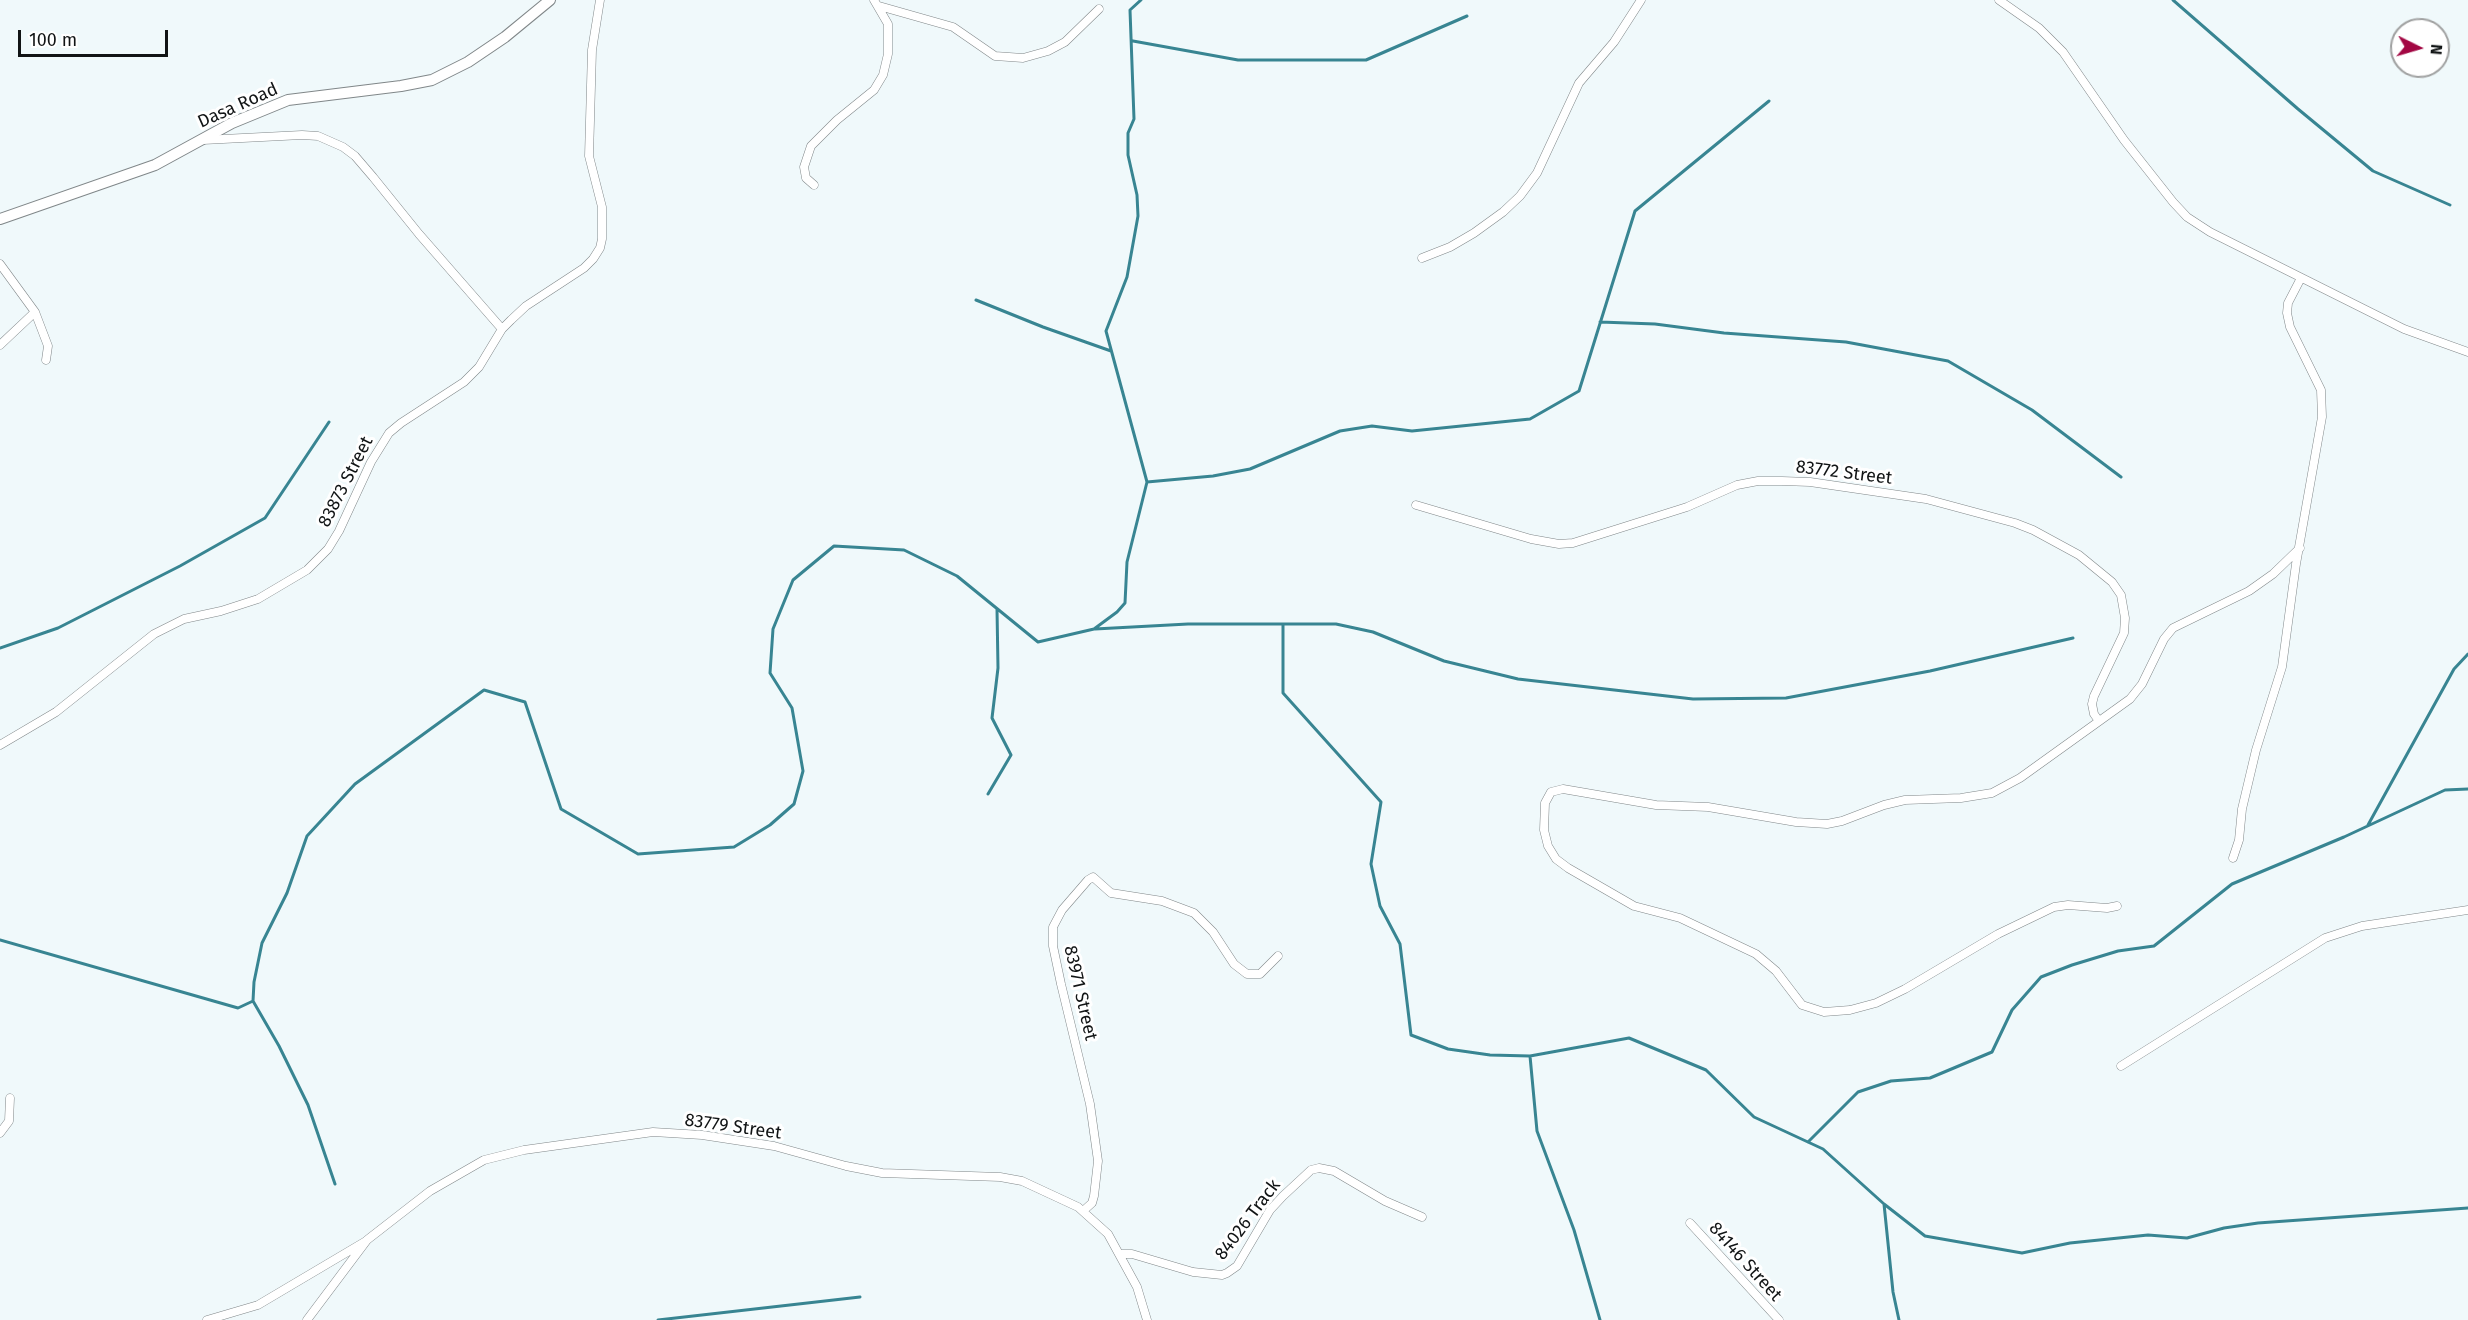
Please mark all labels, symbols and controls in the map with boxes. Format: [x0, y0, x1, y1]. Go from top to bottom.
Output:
scale bar [21, 18, 171, 56]
north arrow [2390, 18, 2450, 78]
text: 100 m [29, 29, 77, 51]
text: N [2427, 43, 2446, 56]
street label: Dasa Road [195, 79, 281, 133]
street label: 83873 Street [314, 433, 378, 531]
street label: 83772 Street [1795, 456, 1893, 490]
street label: 83971 Street [1059, 943, 1101, 1043]
street label: 83779 Street [683, 1110, 783, 1144]
street label: 84026 Track [1211, 1175, 1285, 1265]
street label: 84146 Street [1704, 1218, 1786, 1306]

